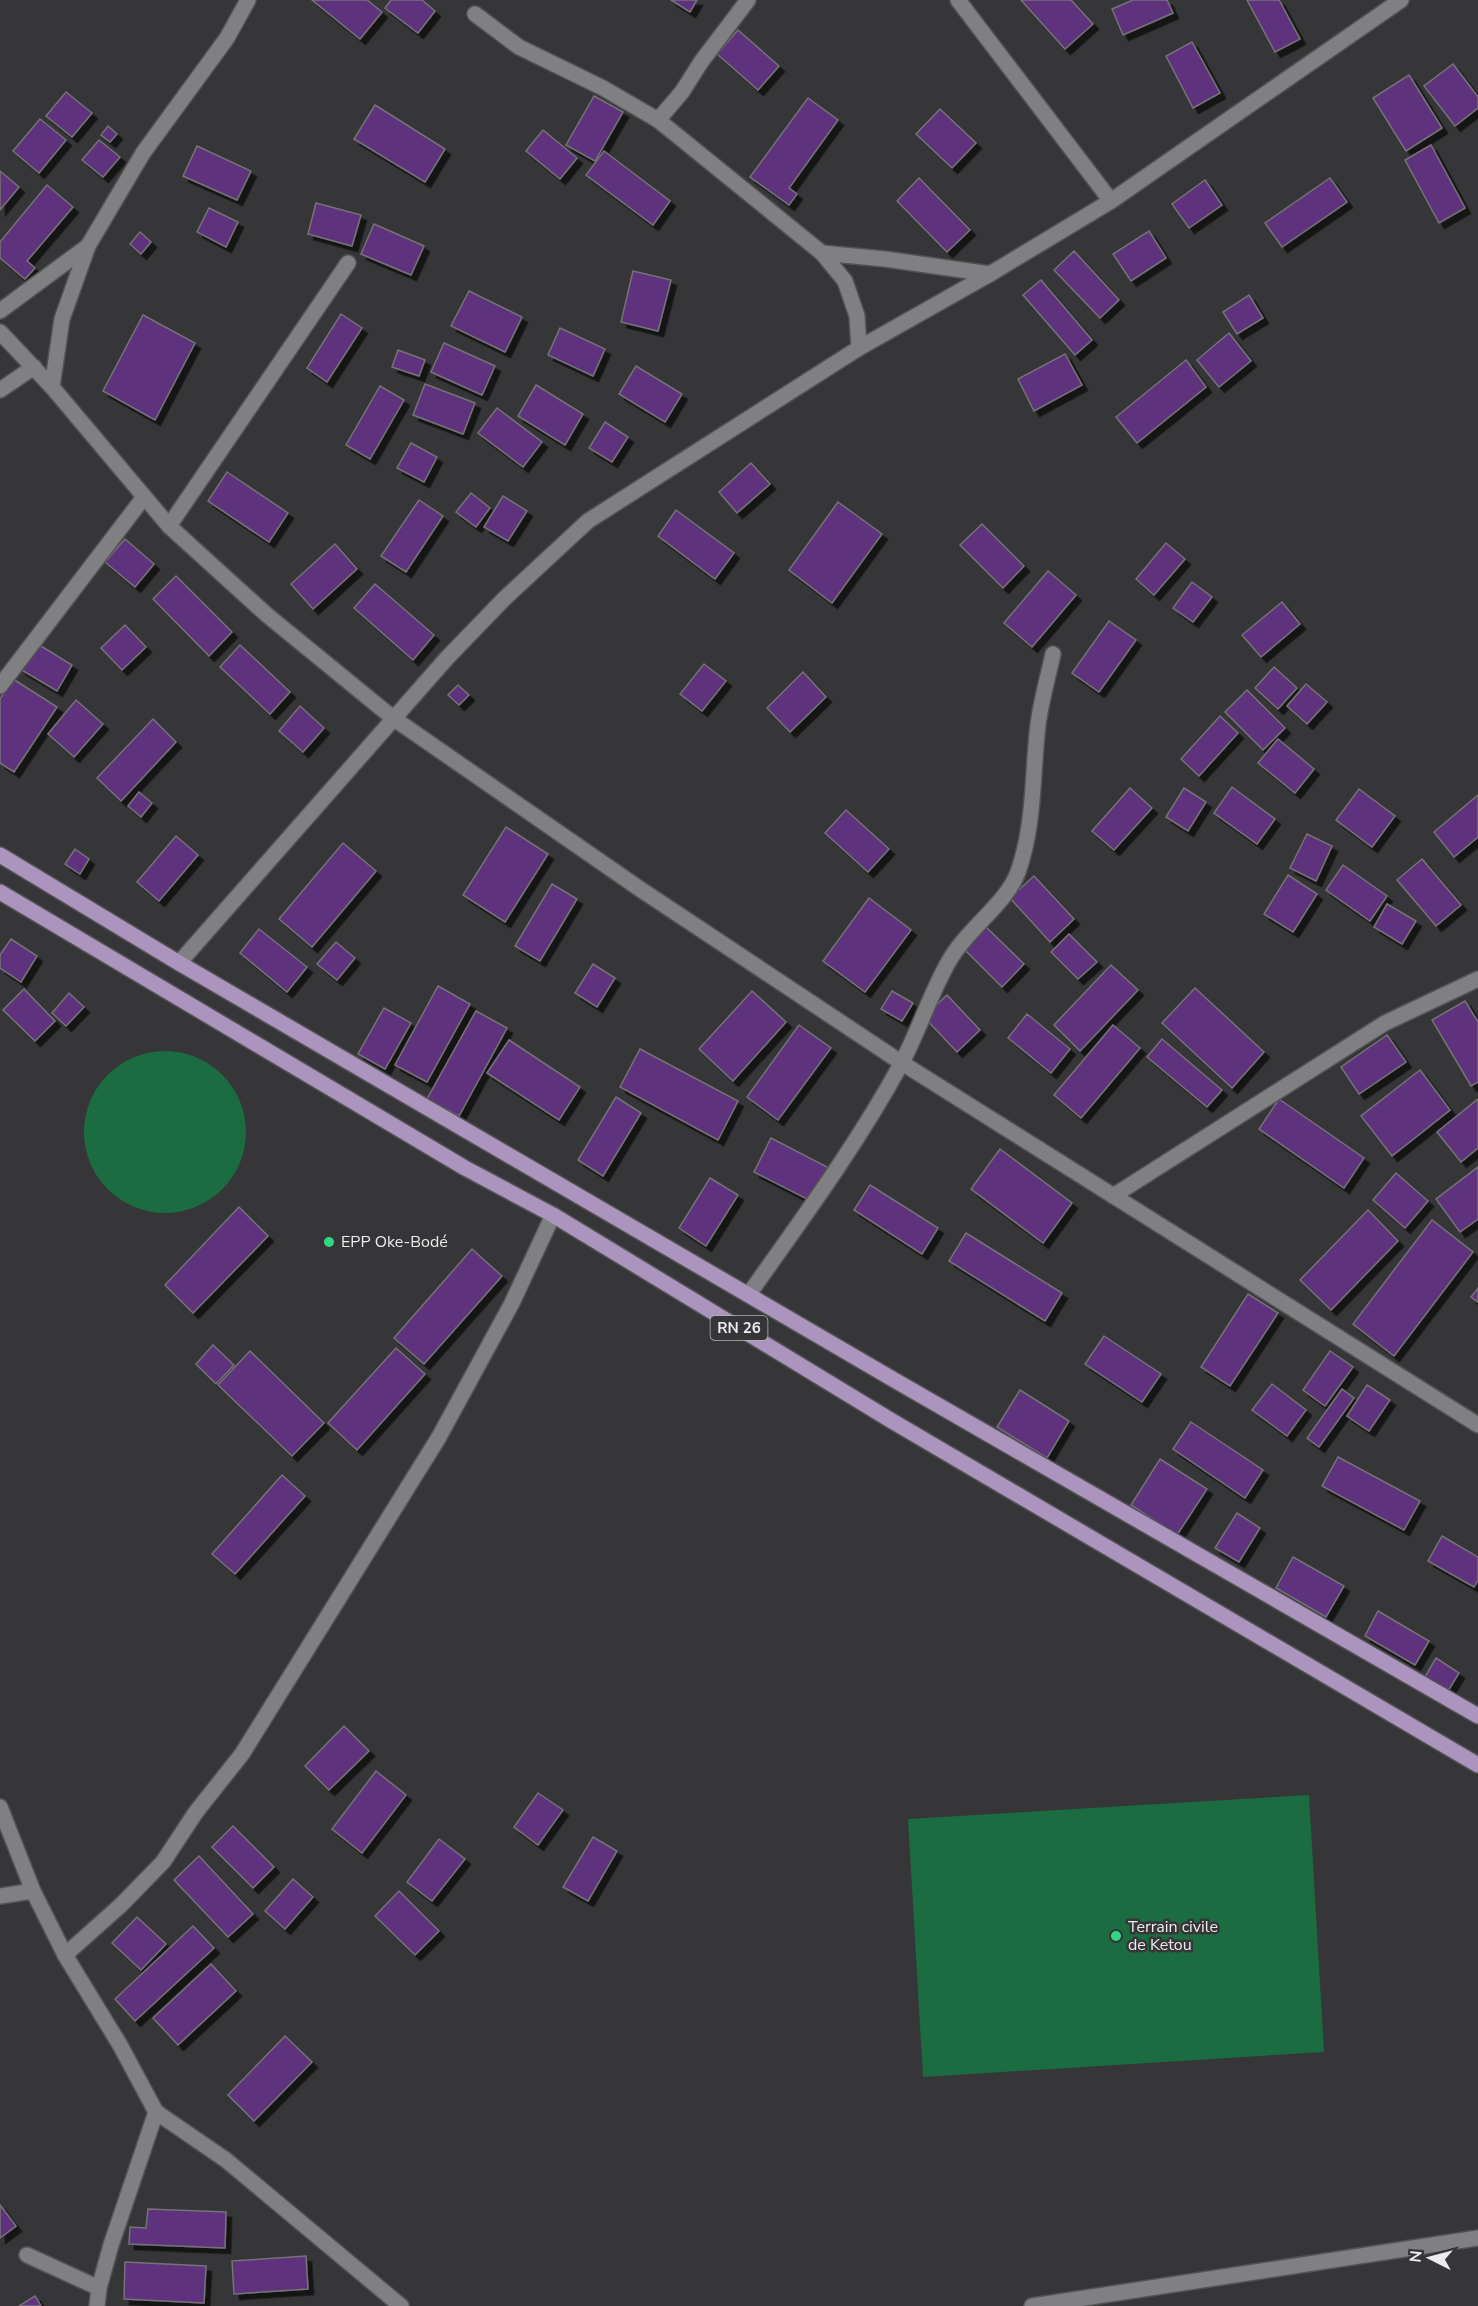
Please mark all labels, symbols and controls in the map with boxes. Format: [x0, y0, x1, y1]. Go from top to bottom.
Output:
place label: EPP Oke-Bodé [341, 1231, 448, 1253]
marker: EPP Oke-Bodé [322, 1235, 336, 1249]
road number: RN 26 [710, 1316, 768, 1340]
place label: Terrain civile de Ketou [1128, 1916, 1218, 1956]
marker: Terrain civile de Ketou [1109, 1929, 1123, 1943]
north arrow [1400, 2228, 1460, 2288]
text: N [1405, 2249, 1428, 2264]

